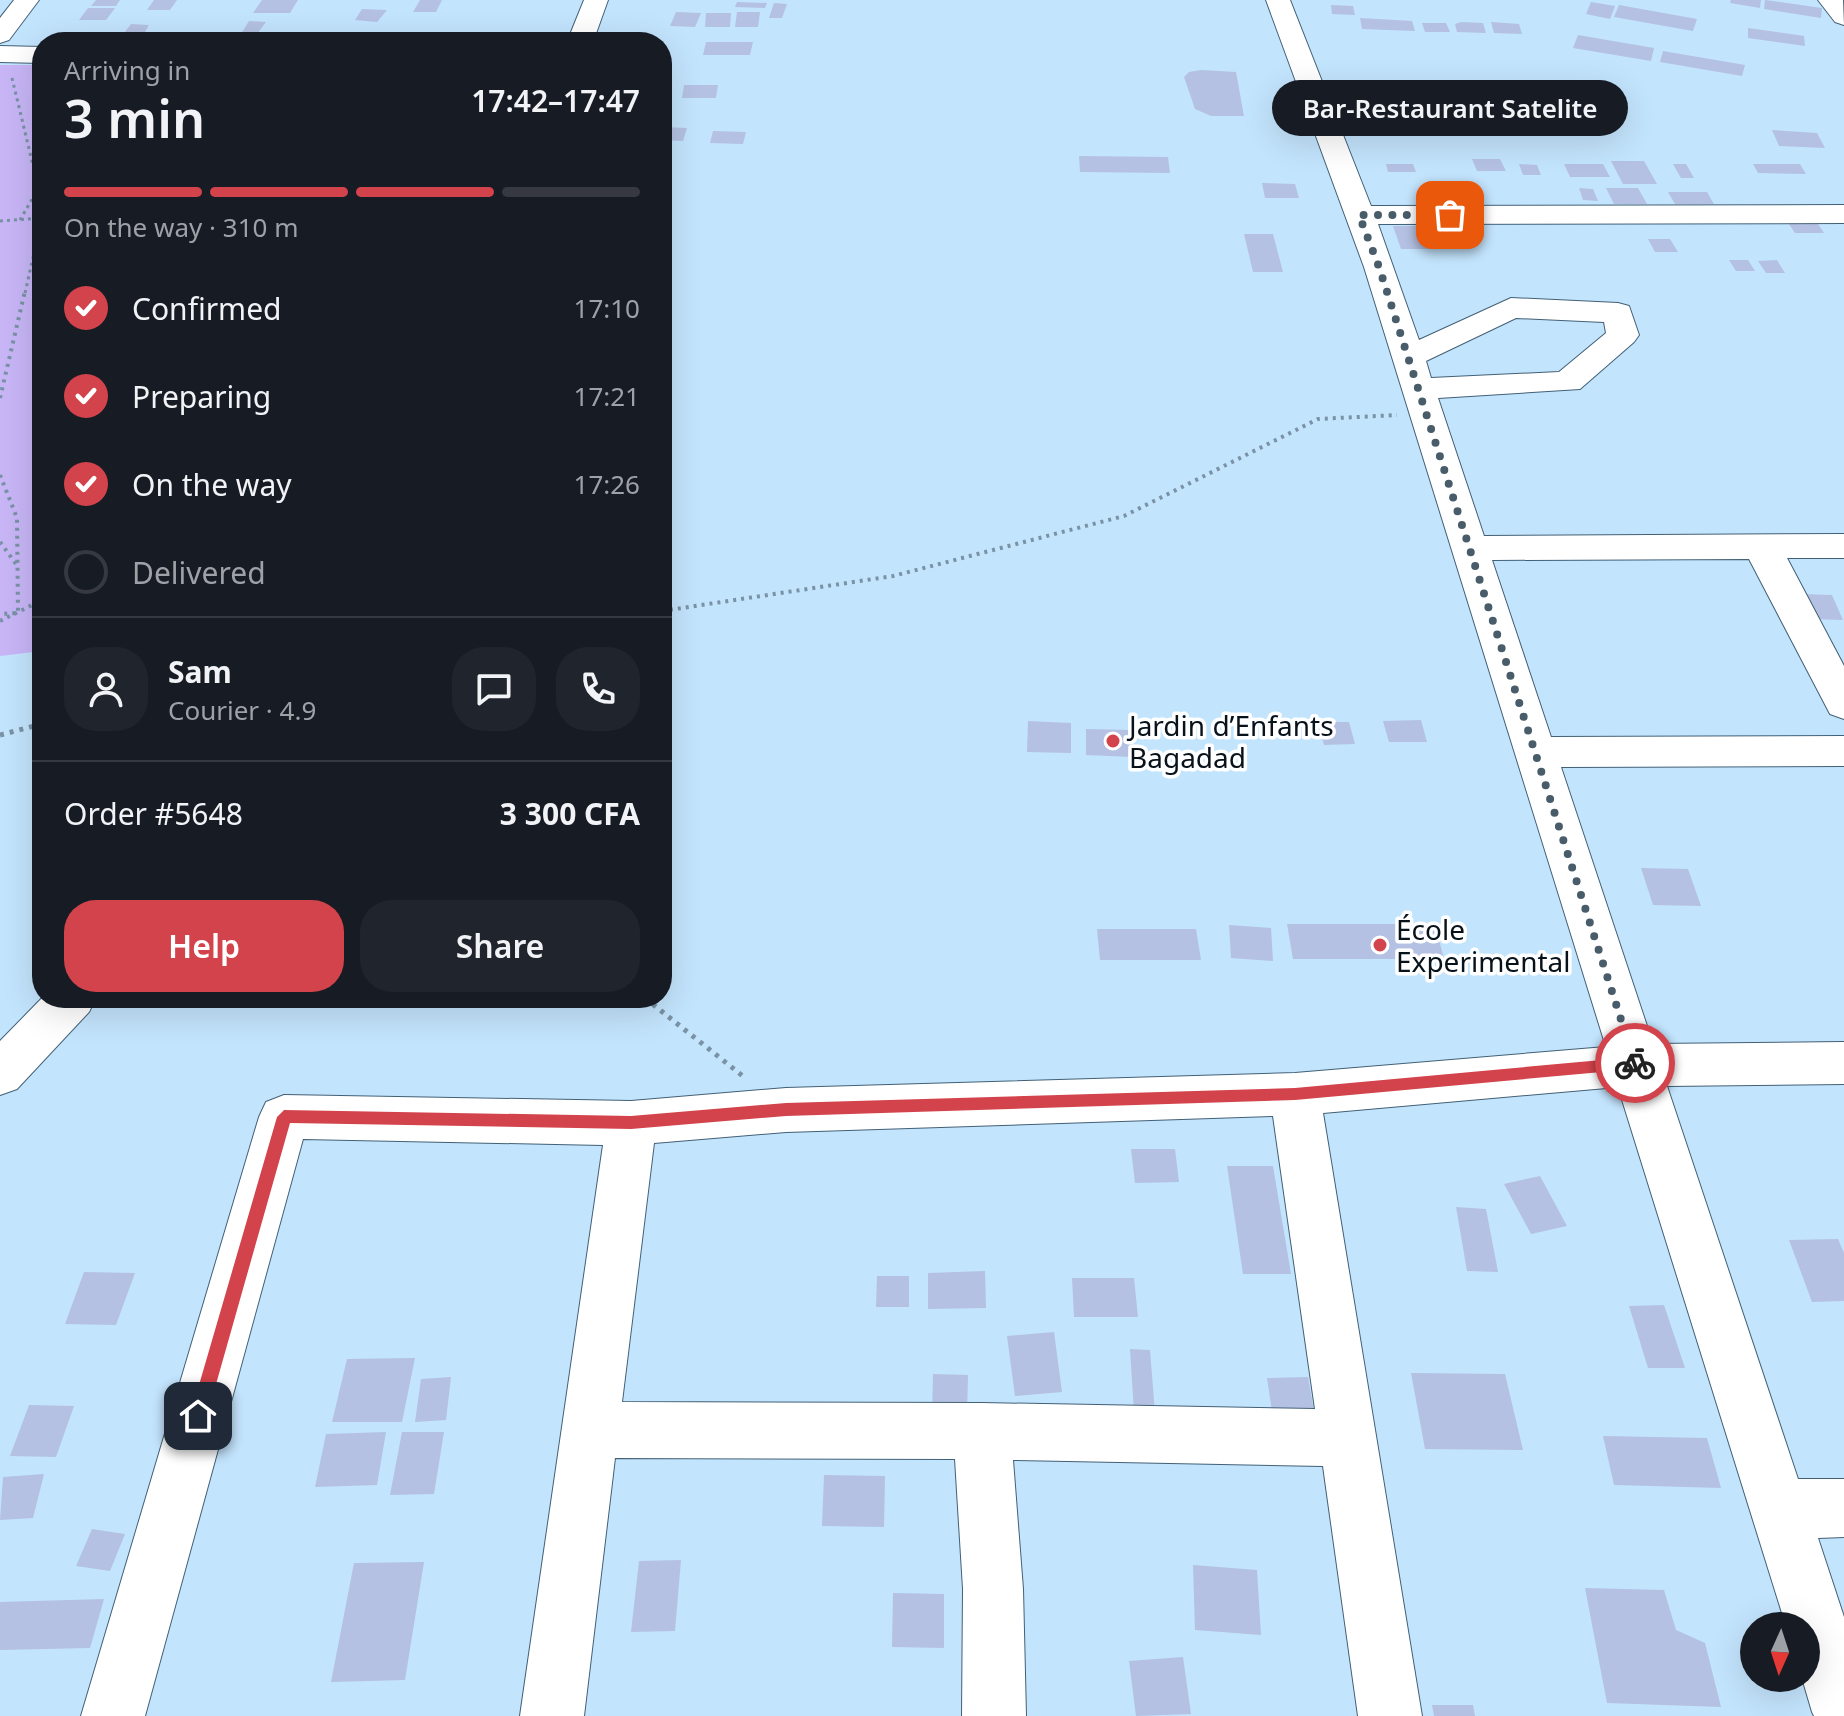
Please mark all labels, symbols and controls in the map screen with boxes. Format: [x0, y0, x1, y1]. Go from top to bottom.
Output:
text: Arriving in [64, 52, 190, 88]
callout: Bar-Restaurant Satelite [1272, 79, 1628, 135]
text: 17:42–17:47 [471, 80, 640, 121]
text: 3 min [64, 82, 205, 153]
text: Bar-Restaurant Satelite [1303, 90, 1597, 126]
pin [1416, 181, 1484, 249]
icon: bag [1428, 193, 1472, 237]
text: On the way · 310 m [64, 209, 298, 245]
icon: check [64, 286, 108, 330]
text: Confirmed [132, 288, 282, 329]
text: 17:10 [574, 290, 640, 326]
icon: check [64, 374, 108, 418]
text: Preparing [132, 376, 271, 417]
text: 17:21 [574, 378, 640, 414]
icon: check [64, 462, 108, 506]
text: On the way [132, 464, 292, 505]
text: 17:26 [574, 466, 640, 502]
text: Delivered [132, 552, 266, 593]
button: person [64, 647, 148, 731]
button: chat [452, 647, 536, 731]
button: phone [556, 647, 640, 731]
text: Sam [168, 651, 232, 692]
text: Courier · 4.9 [168, 692, 316, 728]
place label: Jardin d’Enfants Bagadad [1126, 706, 1334, 776]
marker: Jardin d’Enfants Bagadad [1104, 732, 1122, 750]
text: Order #5648 [64, 793, 243, 834]
text: 3 300 CFA [500, 793, 640, 834]
button: Help [64, 900, 344, 992]
button: Share [360, 900, 640, 992]
place label: École Experimental [1396, 910, 1571, 980]
marker: École Experimental [1371, 936, 1389, 954]
courier [1595, 1023, 1675, 1103]
icon: bike [1613, 1041, 1657, 1085]
pin [164, 1382, 232, 1450]
icon: home [176, 1394, 220, 1438]
north arrow [1740, 1612, 1820, 1692]
map controls [1740, 1612, 1820, 1692]

